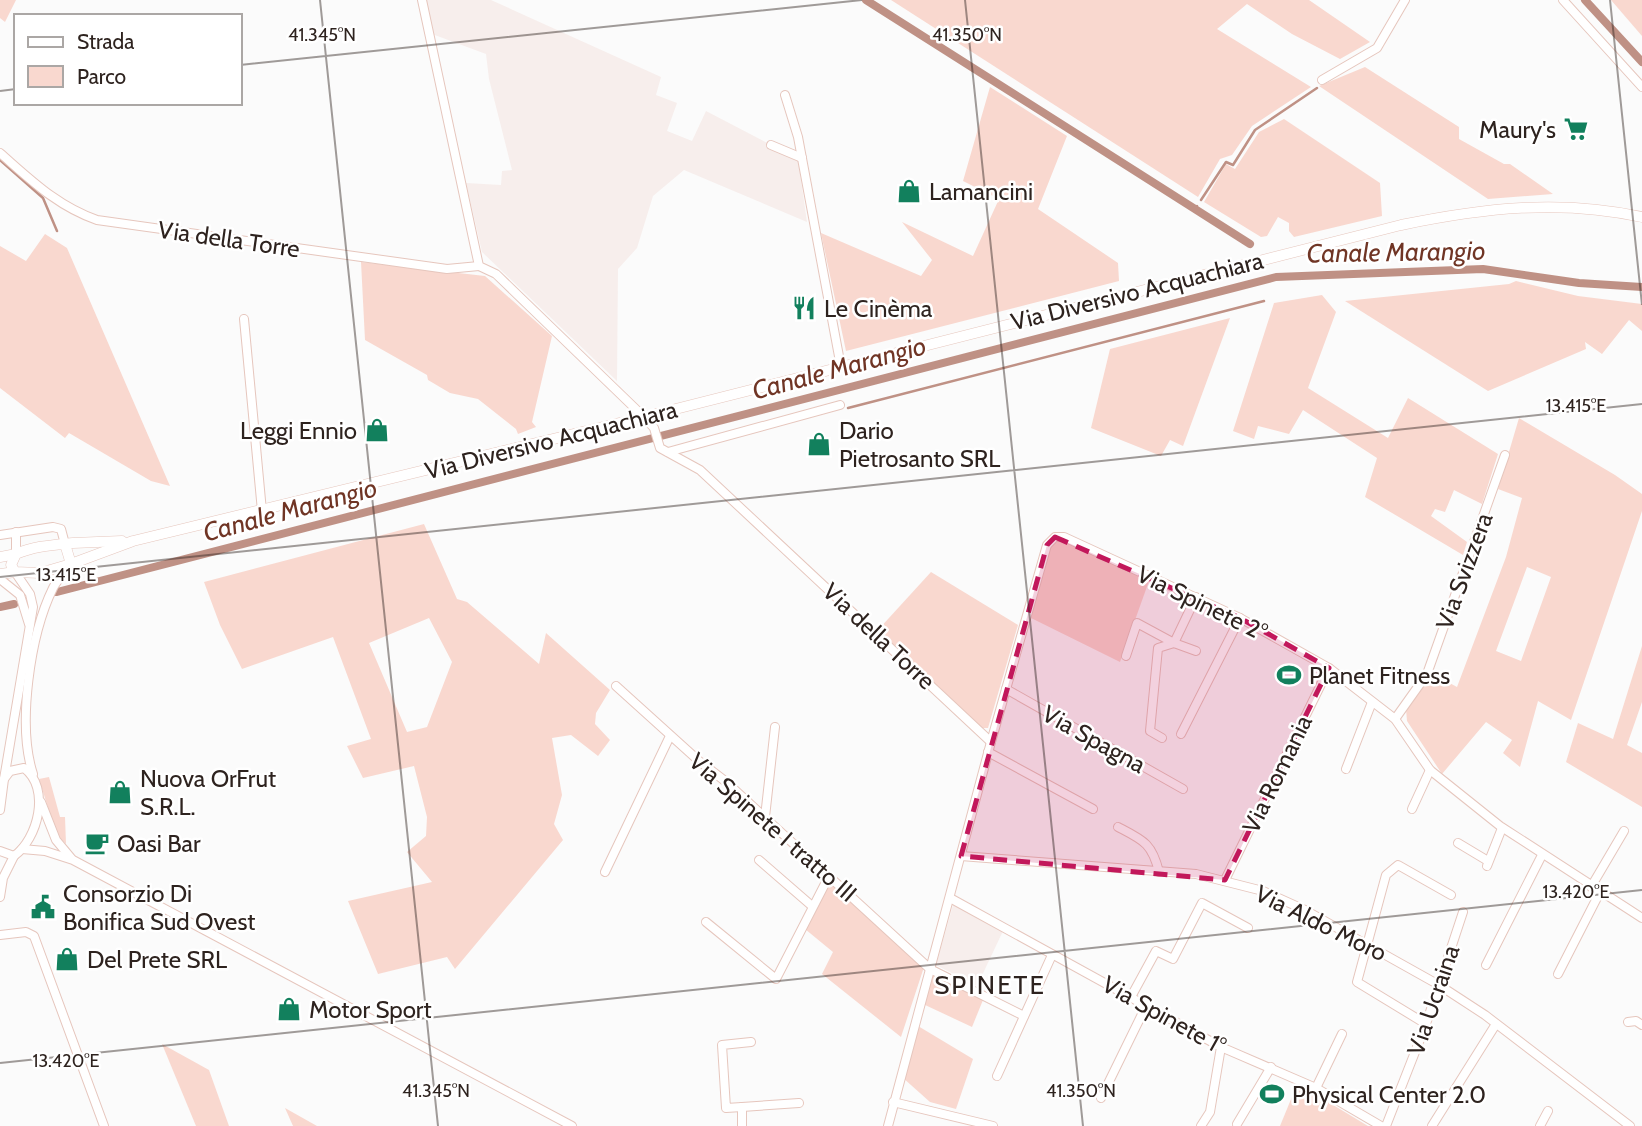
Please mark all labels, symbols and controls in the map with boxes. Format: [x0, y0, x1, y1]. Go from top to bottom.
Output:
legend [14, 14, 242, 105]
text: 41.345°N [288, 24, 356, 46]
text: 41.350°N [932, 24, 1002, 46]
text: Strada [77, 29, 134, 54]
text: Parco [77, 64, 126, 89]
place label: Maury's [1479, 115, 1556, 144]
supermarket icon: Maury's [1562, 115, 1590, 143]
shop icon: Lamancini [895, 177, 923, 205]
place label: Lamancini [929, 177, 1033, 206]
street label: Via della Torre [156, 215, 302, 263]
water label: Canale Marangio [1306, 234, 1486, 270]
street label: Via Diversivo Acquachiara [1008, 245, 1267, 336]
restaurant icon: Le Cinèma [790, 294, 818, 322]
place label: Le Cinèma [824, 294, 933, 323]
water label: Canale Marangio [748, 329, 930, 407]
street label: Via Diversivo Acquachiara [422, 394, 681, 485]
text: 13.415°E [1546, 395, 1606, 417]
place label: Leggi Ennio [240, 416, 357, 445]
shop icon: Leggi Ennio [363, 416, 391, 444]
place label: Dario Pietrosanto SRL [839, 416, 1000, 473]
shop icon: Dario Pietrosanto SRL [805, 430, 833, 458]
water label: Canale Marangio [199, 471, 381, 549]
street label: Via Svizzera [1430, 508, 1499, 633]
street label: Via Spinete 2° [1132, 559, 1272, 647]
text: 13.415°E [36, 564, 96, 586]
street label: Via della Torre [817, 577, 941, 695]
sports icon: Planet Fitness [1275, 661, 1303, 689]
place label: Planet Fitness [1309, 661, 1450, 690]
street label: Via Spagna [1037, 699, 1151, 779]
street label: Via Romania [1236, 710, 1318, 838]
street label: Via Spinete I tratto III [683, 746, 863, 908]
place label: Nuova OrFrut S.R.L. [140, 764, 276, 821]
shop icon: Nuova OrFrut S.R.L. [106, 778, 134, 806]
cafe icon: Oasi Bar [83, 829, 111, 857]
place label: Oasi Bar [117, 829, 201, 858]
place label: Consorzio Di Bonifica Sud Ovest [63, 879, 255, 936]
street label: Via Aldo Moro [1251, 879, 1391, 967]
text: 13.420°E [1543, 881, 1610, 903]
public building icon: Consorzio Di Bonifica Sud Ovest [29, 893, 57, 921]
street label: Via Ucraina [1401, 941, 1466, 1059]
shop icon: Del Prete SRL [53, 945, 81, 973]
place label: Del Prete SRL [87, 945, 227, 974]
district label: SPINETE [934, 969, 1046, 1001]
street label: Via Spinete 1° [1097, 969, 1231, 1061]
shop icon: Motor Sport [275, 995, 303, 1023]
place label: Motor Sport [309, 995, 432, 1024]
text: 13.420°E [33, 1050, 100, 1072]
text: 41.345°N [402, 1080, 470, 1102]
text: 41.350°N [1046, 1080, 1116, 1102]
sports icon: Physical Center 2.0 [1258, 1080, 1286, 1108]
place label: Physical Center 2.0 [1292, 1080, 1486, 1109]

